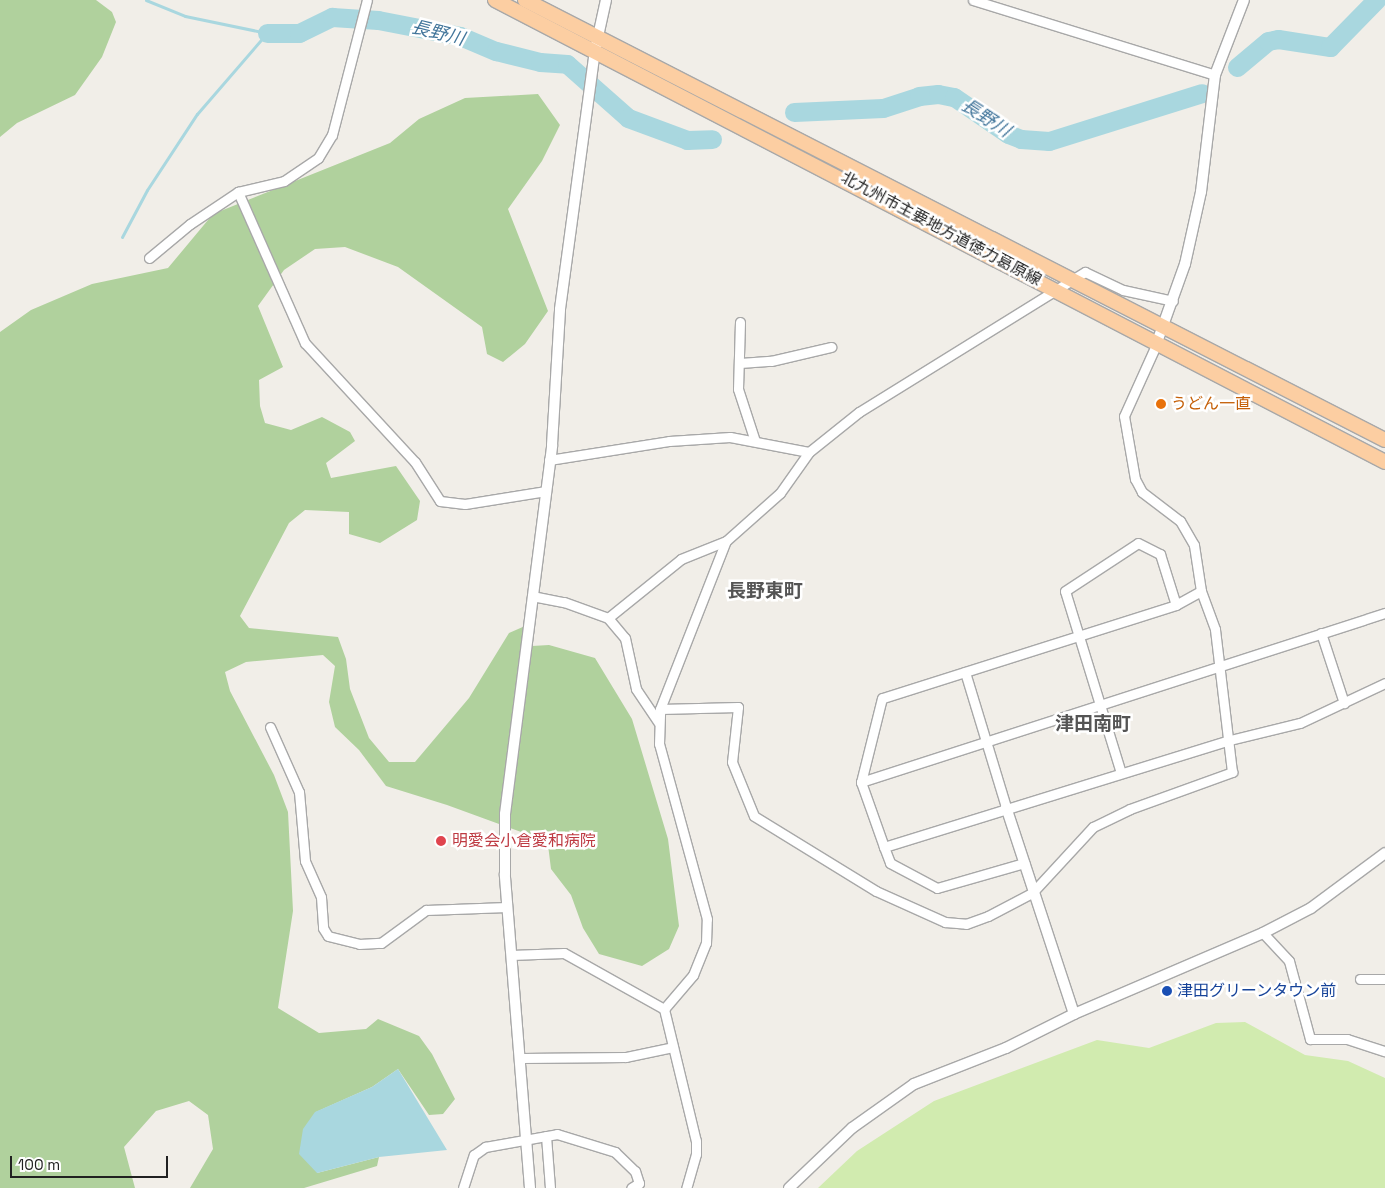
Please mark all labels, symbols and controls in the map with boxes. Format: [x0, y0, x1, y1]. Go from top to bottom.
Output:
water label: 長野川 [409, 16, 467, 50]
water label: 長野川 [957, 94, 1015, 142]
street label: 北九州市主要地方道徳力葛原線 [838, 168, 1044, 290]
place label: うどん一直 [1171, 394, 1251, 414]
marker: うどん一直 [1155, 398, 1167, 410]
district label: 長野東町 [727, 580, 803, 602]
district label: 津田南町 [1055, 713, 1131, 735]
place label: 明愛会小倉愛和病院 [452, 831, 596, 851]
marker: 明愛会小倉愛和病院 [434, 834, 448, 848]
place label: 津田グリーンタウン前 [1177, 981, 1337, 1001]
marker: 津田グリーンタウン前 [1161, 985, 1173, 997]
scale bar [12, 1146, 170, 1178]
text: 100 m [18, 1155, 60, 1174]

